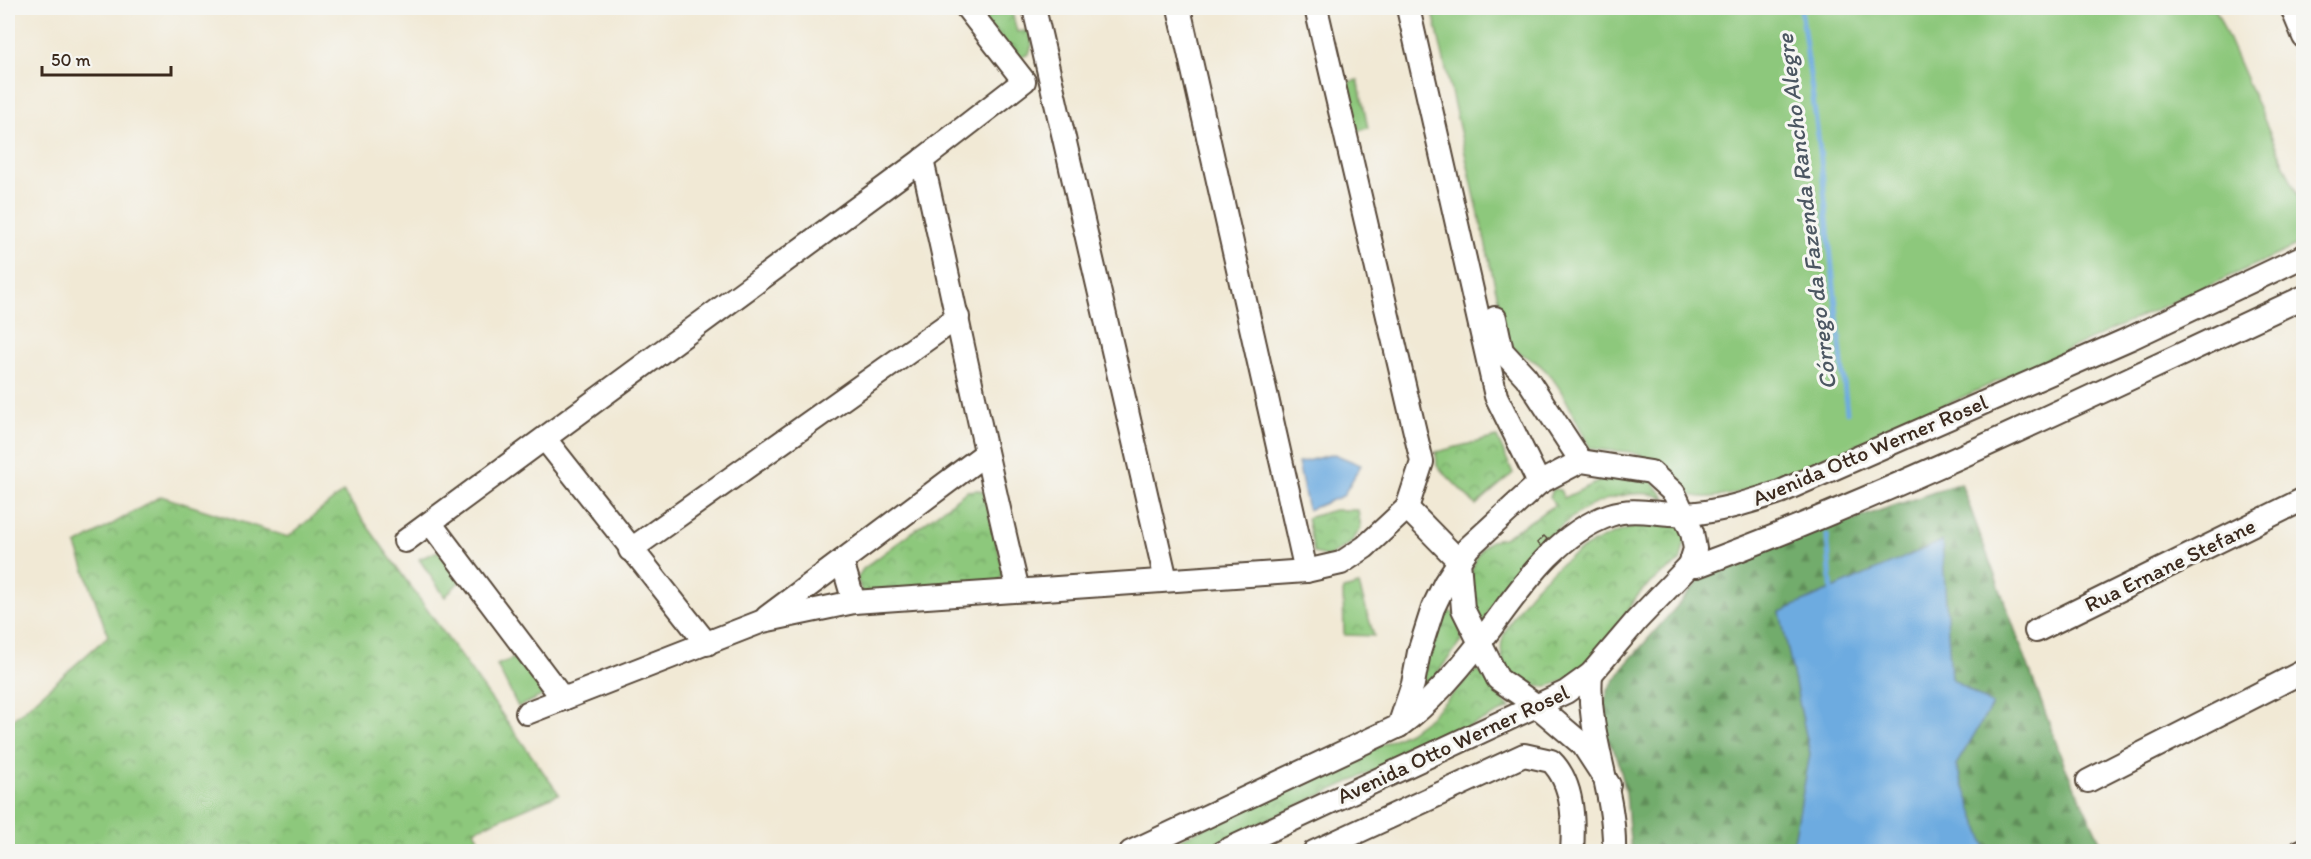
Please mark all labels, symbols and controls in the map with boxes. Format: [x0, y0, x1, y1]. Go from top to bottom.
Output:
water label: Córrego da Fazenda Rancho Alegre [1770, 31, 1842, 392]
scale bar [42, 39, 171, 77]
text: 50 m [51, 49, 91, 71]
street label: Avenida Otto Werner Rosel [1748, 388, 1992, 512]
street label: Rua Ernane Stefane [2080, 512, 2260, 618]
street label: Avenida Otto Werner Rosel [1333, 678, 1573, 810]

